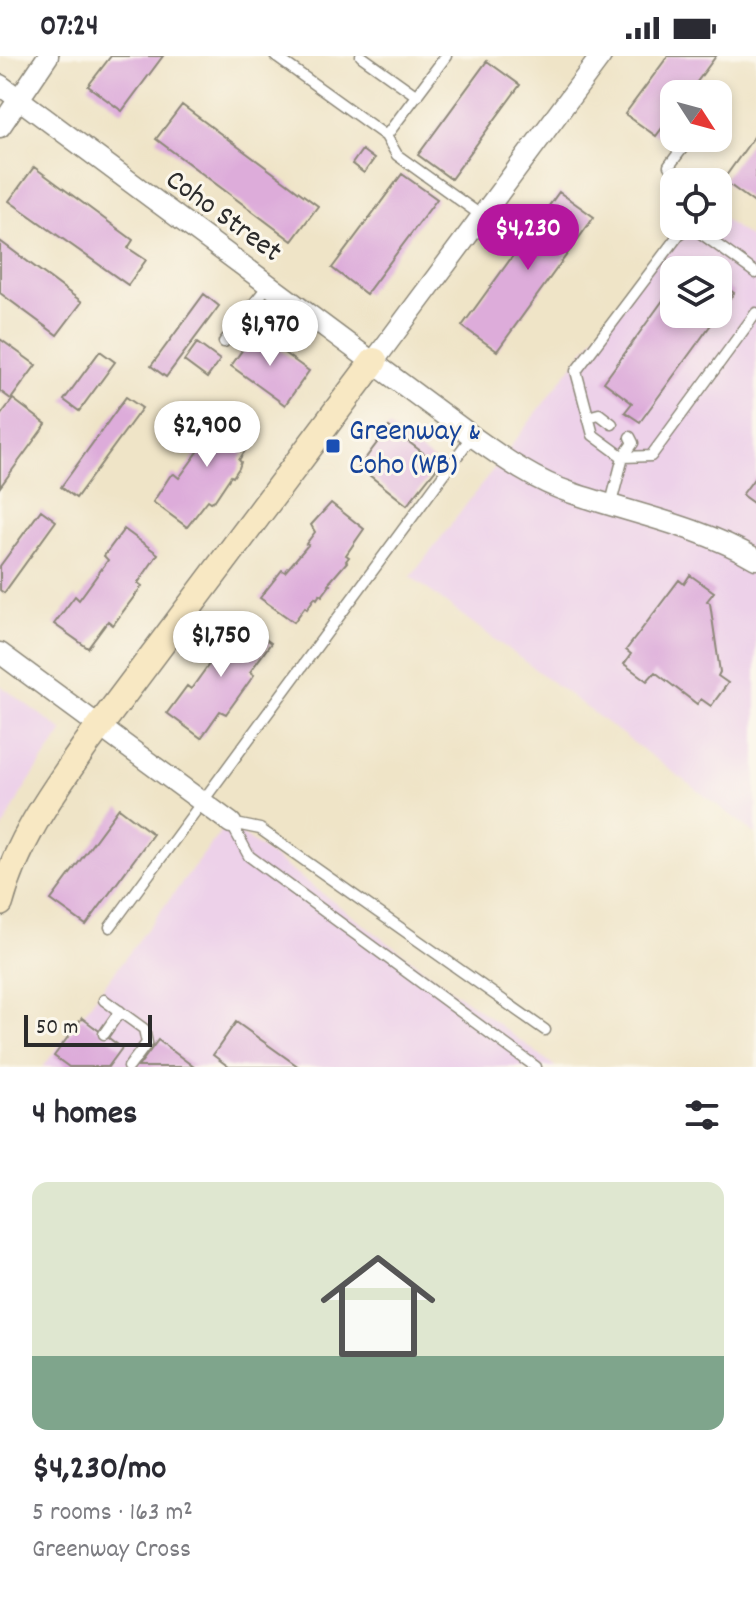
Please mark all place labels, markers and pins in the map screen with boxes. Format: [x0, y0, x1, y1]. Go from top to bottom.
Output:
pin: $4,230 [463, 204, 593, 272]
pin: $1,970 [205, 300, 335, 368]
pin: $2,900 [142, 401, 272, 469]
place label: Greenway & Coho (WB) [349, 412, 481, 489]
marker: Greenway & Coho (WB) [324, 437, 342, 455]
pin: $1,750 [156, 611, 286, 679]

